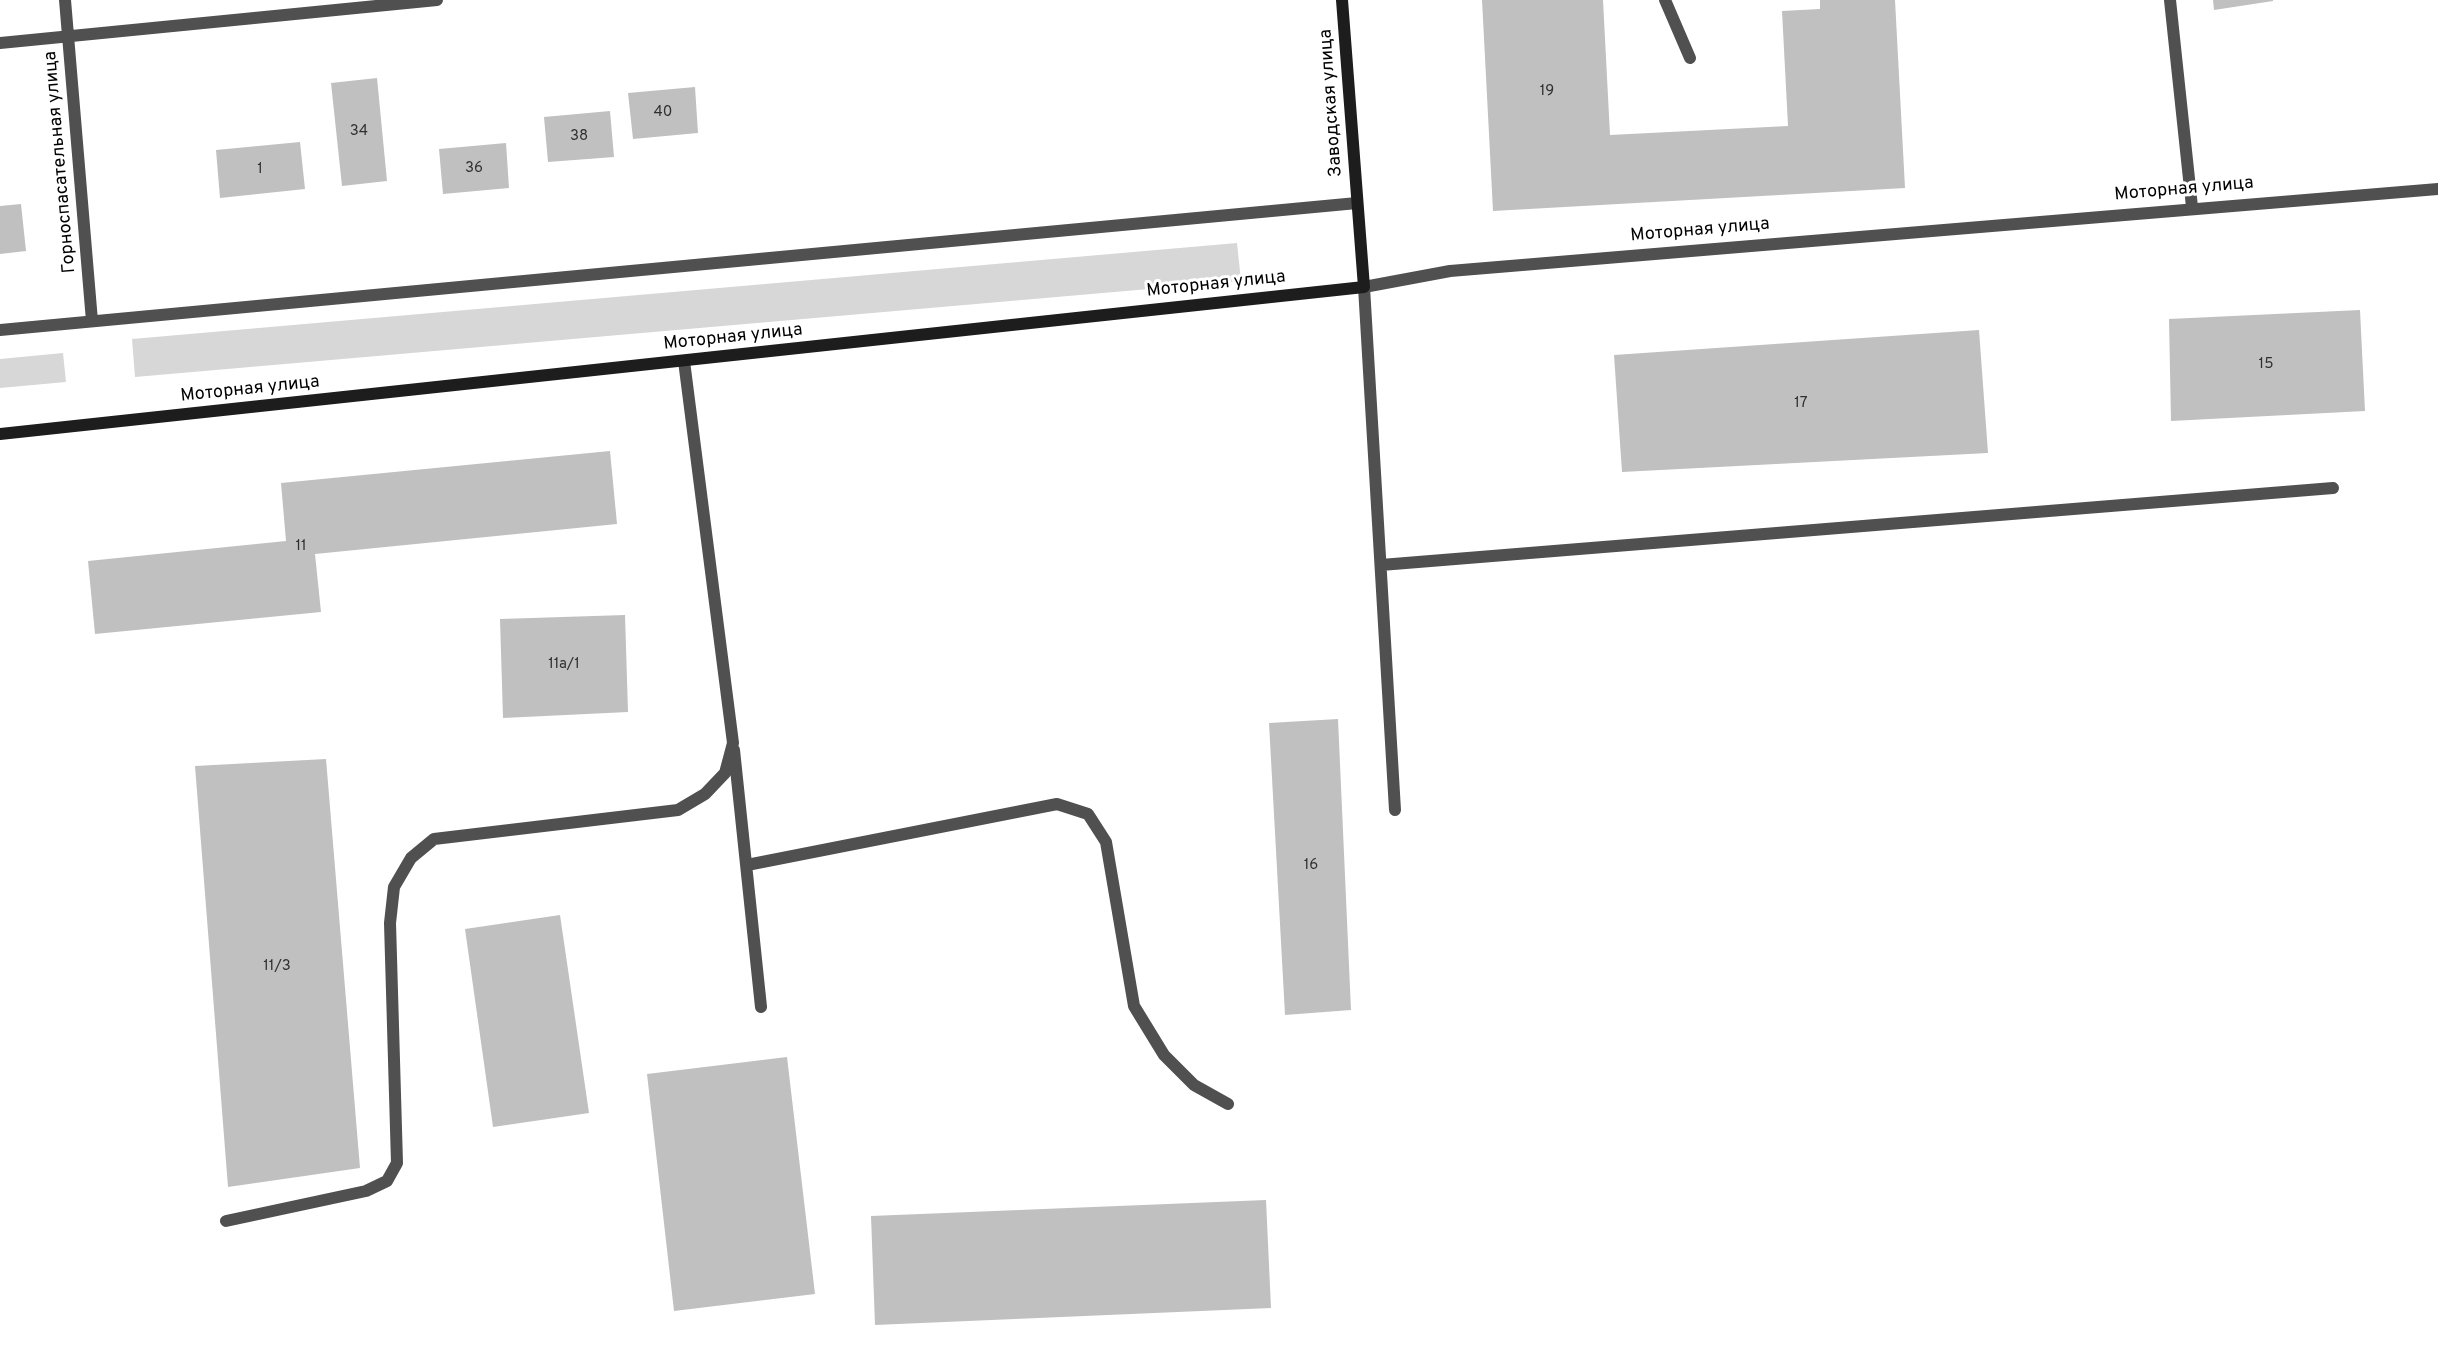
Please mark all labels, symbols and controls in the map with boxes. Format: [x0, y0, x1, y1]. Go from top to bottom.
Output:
street label: Заводская улица [1316, 28, 1348, 178]
street label: Горноспасательная улица [41, 50, 81, 274]
house number: 19 [1540, 83, 1554, 101]
house number: 40 [654, 104, 672, 122]
house number: 34 [350, 123, 368, 141]
house number: 38 [570, 128, 588, 146]
house number: 36 [465, 160, 483, 178]
house number: 1 [257, 161, 263, 179]
street label: Моторная улица [2113, 173, 2255, 207]
street label: Моторная улица [1629, 214, 1771, 248]
street label: Моторная улица [1145, 267, 1287, 303]
street label: Моторная улица [662, 320, 804, 356]
house number: 15 [2259, 356, 2273, 374]
street label: Моторная улица [179, 372, 321, 408]
house number: 17 [1794, 395, 1808, 413]
house number: 11 [295, 538, 307, 556]
house number: 11а/1 [548, 656, 580, 674]
house number: 16 [1304, 857, 1318, 875]
house number: 11/3 [263, 958, 291, 976]

